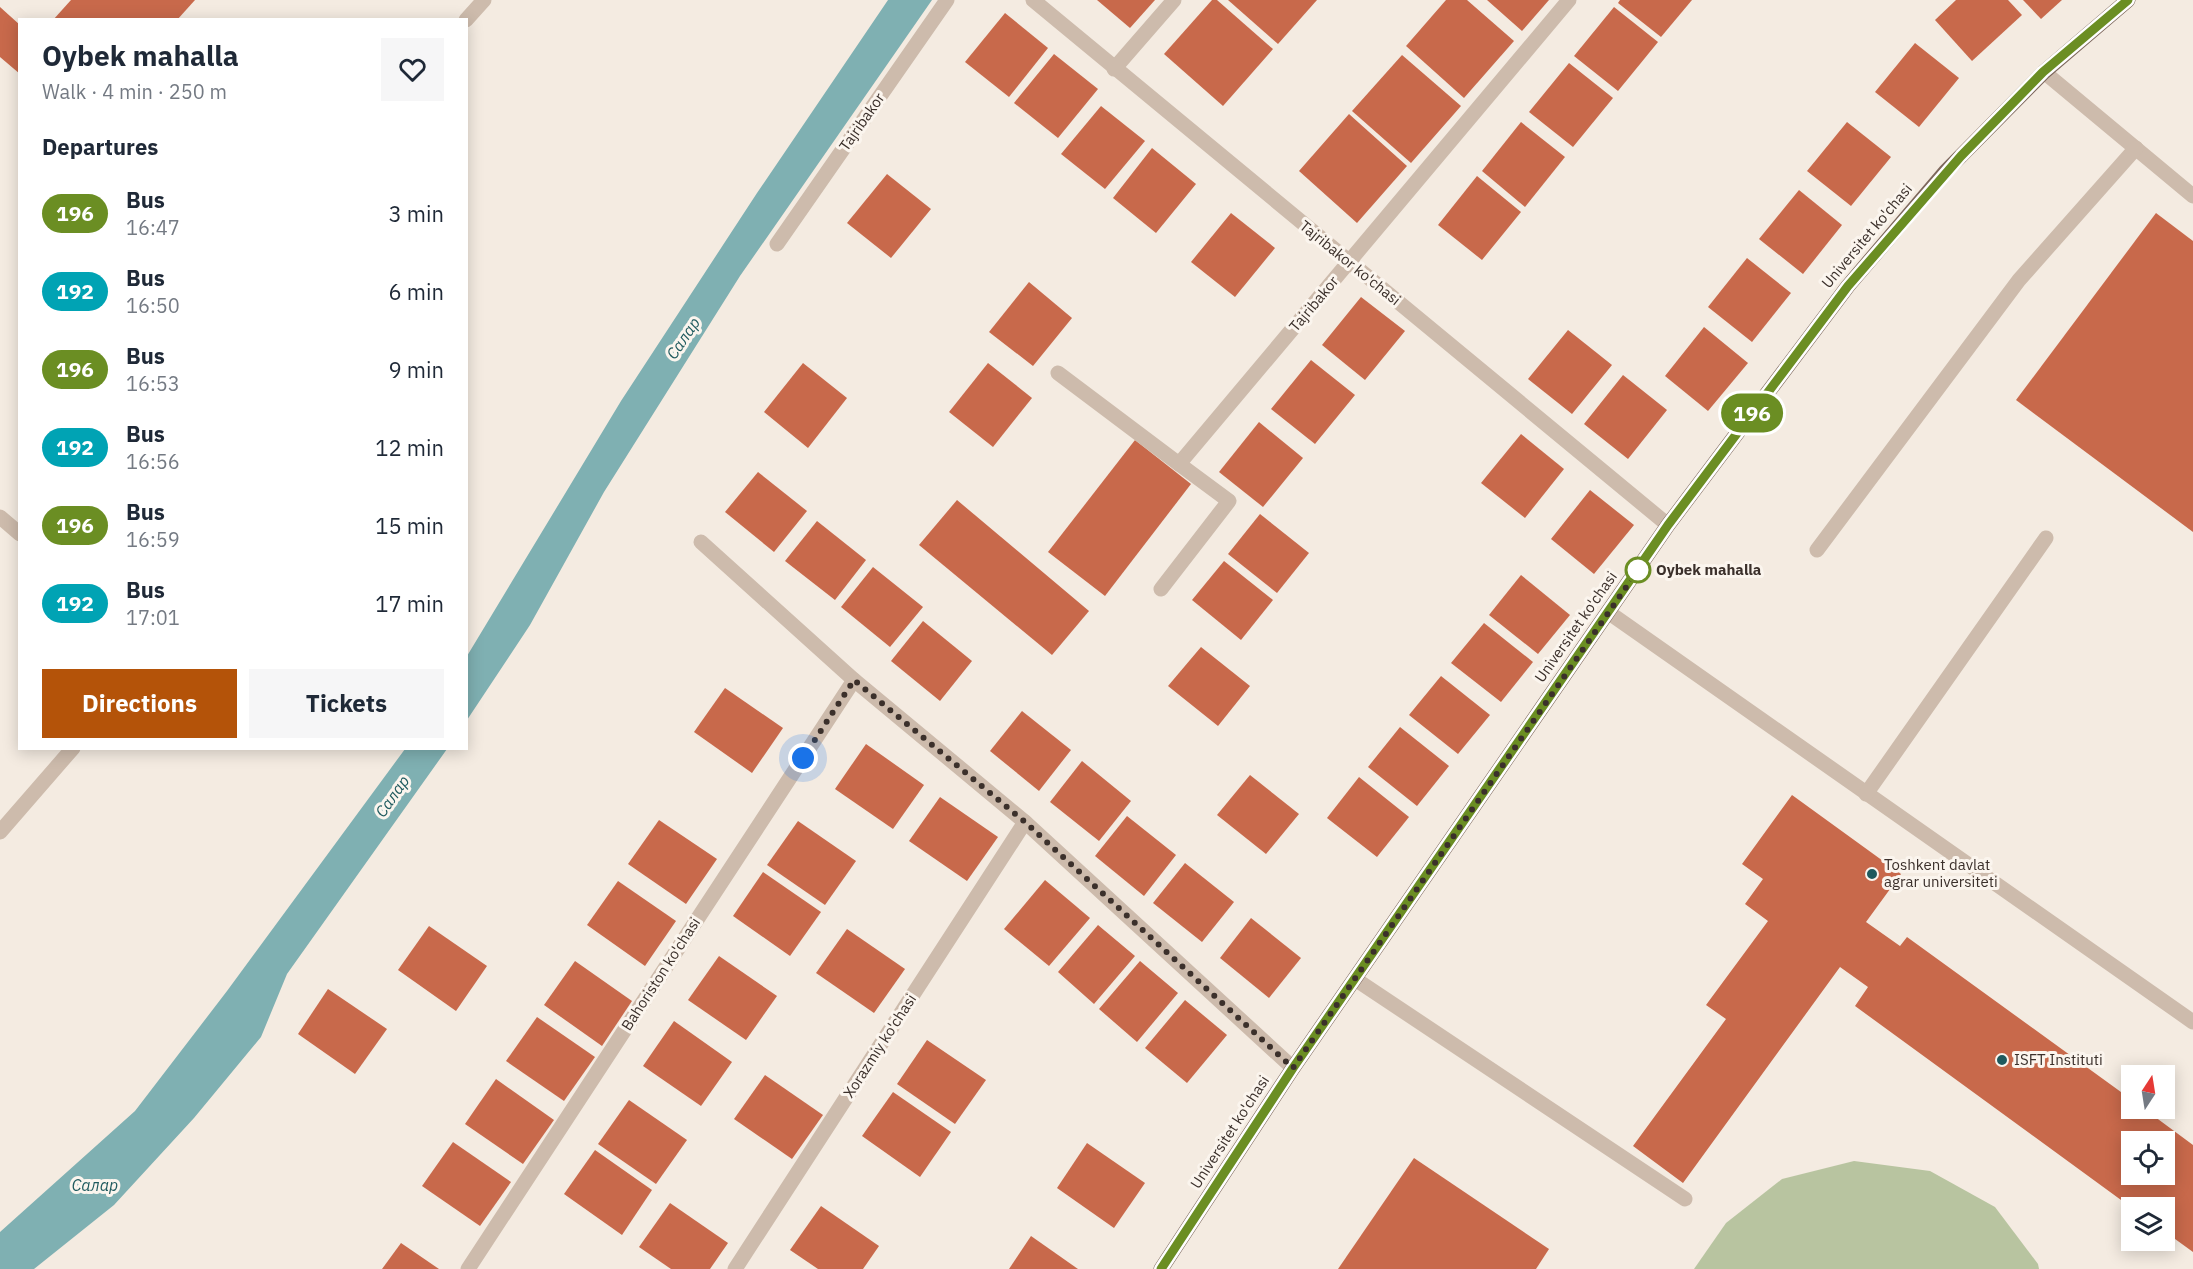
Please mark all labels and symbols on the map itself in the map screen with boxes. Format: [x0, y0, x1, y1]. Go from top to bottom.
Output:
street label: Tajribakor [835, 88, 889, 155]
street label: Universitet ko'chasi [1817, 179, 1916, 292]
street label: Tajribakor ko'chasi [1296, 217, 1404, 309]
street label: Tajribakor [1286, 273, 1342, 335]
water label: Салар [662, 313, 704, 363]
line badge: 196 [1718, 394, 1786, 432]
marker: Oybek mahalla [1625, 557, 1651, 583]
place label: Oybek mahalla [1656, 560, 1762, 579]
street label: Universitet ko'chasi [1530, 568, 1621, 686]
your location [788, 743, 818, 773]
water label: Салар [371, 771, 413, 821]
place label: Toshkent davlat agrar universiteti [1884, 855, 1998, 891]
marker: Toshkent davlat agrar universiteti [1865, 867, 1879, 881]
street label: Bahoriston ko'chasi [617, 914, 704, 1034]
street label: Xorazmiy ko'chasi [839, 990, 920, 1101]
place label: ISFT Instituti [2014, 1050, 2103, 1069]
marker: ISFT Instituti [1995, 1053, 2009, 1067]
north arrow [2121, 1065, 2175, 1119]
street label: Universitet ko'chasi [1186, 1072, 1273, 1192]
water label: Салар [72, 1175, 118, 1195]

